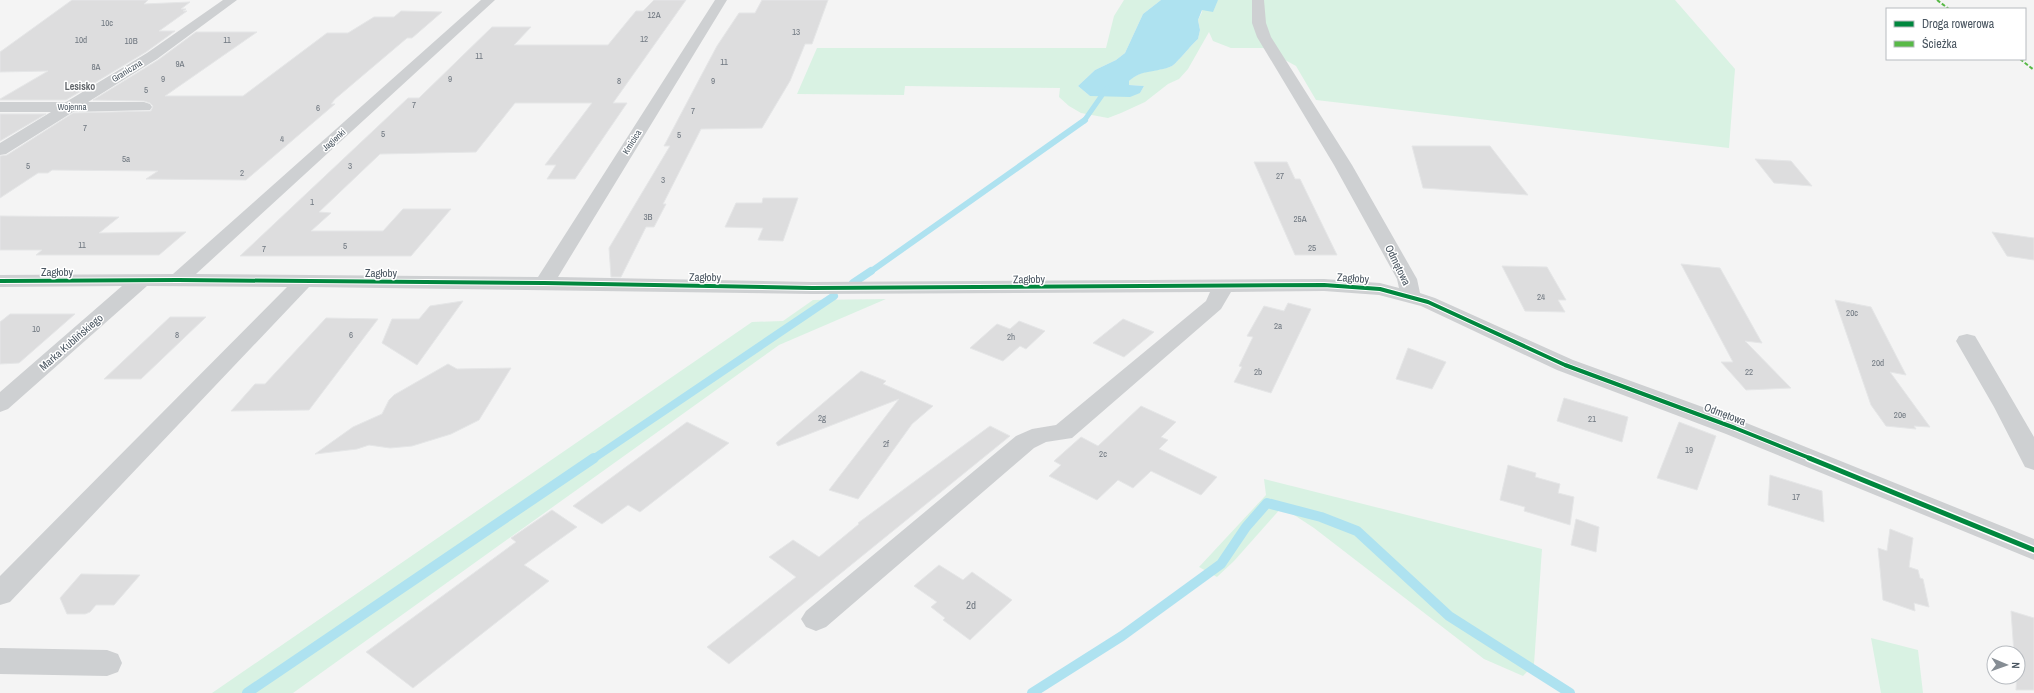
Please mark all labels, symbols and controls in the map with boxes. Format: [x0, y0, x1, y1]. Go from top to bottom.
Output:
legend [1886, 8, 2026, 60]
house number: 12A [647, 9, 661, 21]
text: Droga rowerowa [1922, 16, 1995, 32]
house number: 10c [101, 17, 113, 29]
house number: 13 [792, 26, 800, 38]
house number: 12 [640, 33, 648, 45]
house number: 10d [75, 34, 87, 46]
house number: 11 [223, 34, 231, 46]
house number: 10B [124, 35, 138, 47]
text: Ścieżka [1922, 36, 1958, 52]
house number: 11 [475, 50, 483, 62]
house number: 11 [720, 56, 728, 68]
street label: Graniczna [109, 57, 145, 85]
house number: 9A [175, 58, 185, 70]
house number: 8A [91, 61, 101, 73]
house number: 9 [161, 73, 165, 85]
house number: 9 [448, 73, 452, 85]
house number: 8 [617, 75, 621, 87]
house number: 9 [711, 75, 715, 87]
district label: Lesisko [65, 80, 95, 93]
house number: 5 [144, 84, 148, 96]
house number: 7 [412, 99, 416, 111]
street label: Wojenna [58, 101, 87, 113]
house number: 6 [316, 102, 320, 114]
house number: 7 [691, 105, 695, 117]
house number: 7 [83, 122, 87, 134]
street label: Jagienki [320, 126, 348, 154]
house number: 5 [381, 128, 385, 140]
street label: Kmicica [620, 128, 644, 156]
house number: 5 [677, 129, 681, 141]
house number: 4 [280, 133, 284, 145]
house number: 5a [122, 153, 130, 165]
house number: 5 [26, 160, 30, 172]
house number: 3 [348, 160, 352, 172]
house number: 2 [240, 167, 244, 179]
house number: 27 [1276, 170, 1284, 182]
house number: 3 [661, 174, 665, 186]
house number: 1 [310, 196, 314, 208]
house number: 3B [643, 211, 653, 223]
house number: 25A [1293, 213, 1307, 225]
house number: 11 [78, 239, 86, 251]
house number: 5 [343, 240, 347, 252]
house number: 25 [1308, 242, 1316, 254]
street label: Odmętowa [1382, 242, 1414, 288]
house number: 7 [262, 243, 266, 255]
street label: Zagłoby [41, 265, 74, 279]
street label: Zagłoby [365, 266, 398, 280]
street label: Zagłoby [689, 270, 722, 284]
street label: Zagłoby [1337, 270, 1370, 286]
street label: Zagłoby [1013, 272, 1046, 286]
house number: 24 [1537, 291, 1545, 303]
house number: 20c [1846, 307, 1858, 319]
street label: Marka Kublińskiego [36, 311, 106, 373]
house number: 2a [1274, 320, 1282, 332]
house number: 10 [32, 323, 40, 335]
house number: 8 [175, 329, 179, 341]
house number: 6 [349, 329, 353, 341]
house number: 2h [1007, 331, 1015, 343]
house number: 20d [1872, 357, 1884, 369]
house number: 2b [1254, 366, 1262, 378]
house number: 22 [1745, 366, 1753, 378]
street label: Odmętowa [1702, 400, 1748, 428]
house number: 20e [1894, 409, 1906, 421]
house number: 2g [818, 412, 827, 424]
house number: 21 [1588, 413, 1596, 425]
house number: 2f [883, 438, 890, 450]
house number: 19 [1685, 444, 1693, 456]
house number: 2c [1099, 448, 1107, 460]
house number: 17 [1792, 491, 1800, 503]
house number: 2d [966, 598, 976, 612]
north arrow [1986, 645, 2026, 685]
text: N [2009, 662, 2023, 669]

